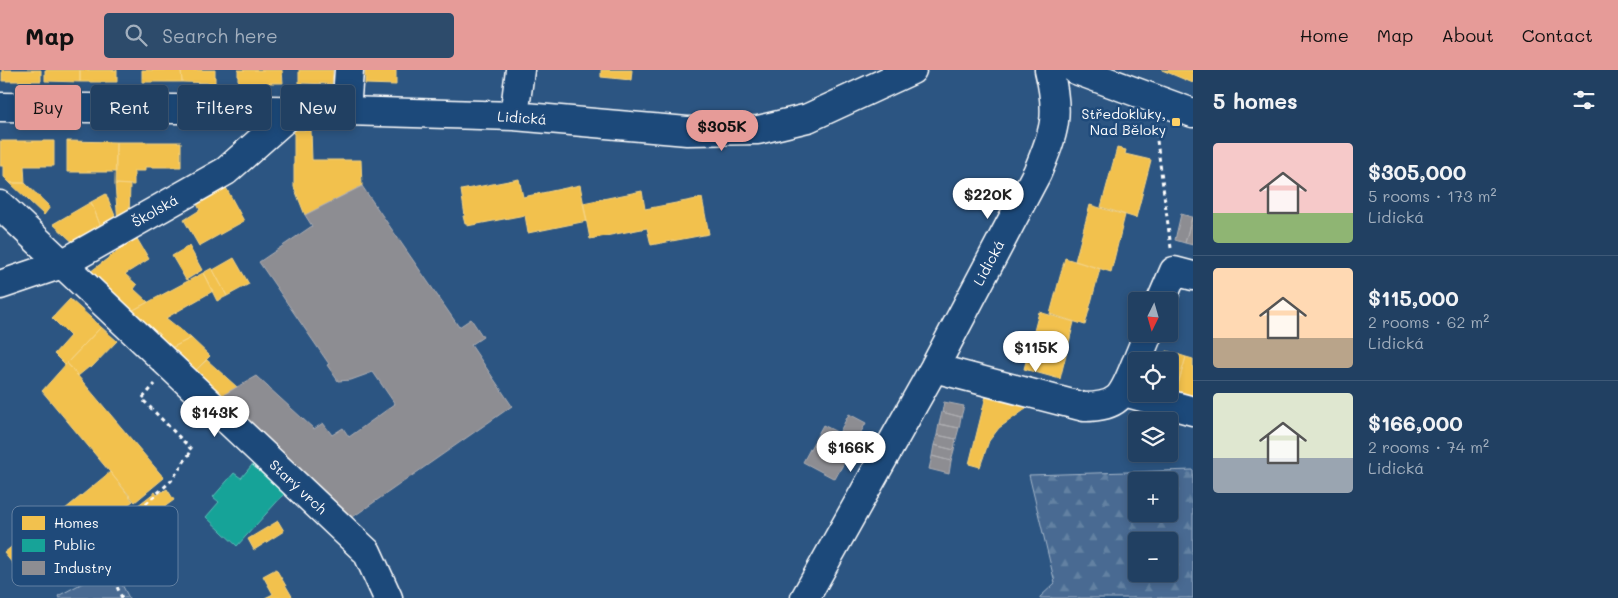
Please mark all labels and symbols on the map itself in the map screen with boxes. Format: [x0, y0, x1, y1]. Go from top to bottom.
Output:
place label: Středokluky, Nad Běloky [1082, 104, 1166, 139]
street label: Lidická [497, 106, 547, 129]
pin: $305K [687, 109, 757, 152]
marker: Středokluky, Nad Běloky [1170, 116, 1182, 128]
pin: $220K [953, 178, 1023, 220]
street label: Školská [128, 190, 181, 231]
street label: Lidická [969, 237, 1008, 289]
north arrow [1128, 292, 1178, 342]
pin: $115K [1001, 330, 1071, 373]
pin: $143K [180, 396, 250, 438]
pin: $166K [816, 430, 886, 473]
street label: Starý vrch [265, 455, 331, 518]
legend [12, 506, 178, 586]
text: Homes [54, 513, 99, 532]
text: Public [54, 535, 95, 554]
text: Industry [54, 558, 112, 577]

